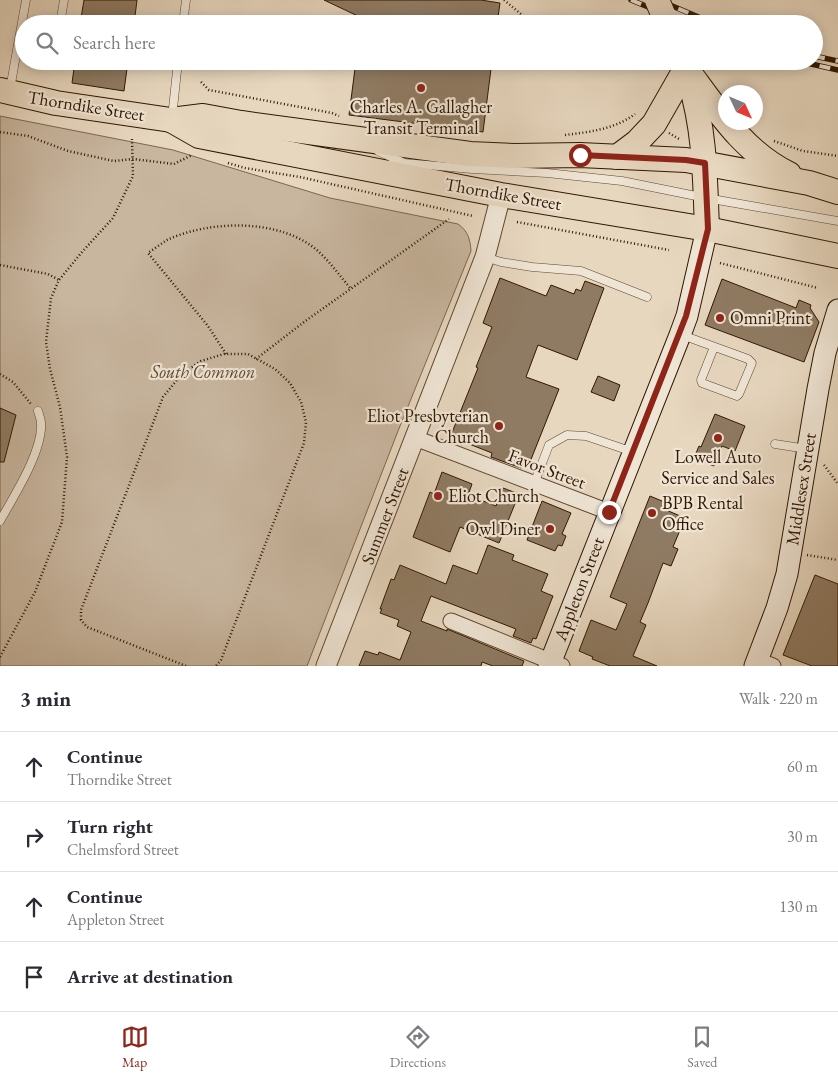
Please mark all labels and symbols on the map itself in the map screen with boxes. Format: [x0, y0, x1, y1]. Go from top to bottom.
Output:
marker: Charles A. Gallagher Transit Terminal [415, 82, 427, 94]
street label: Thorndike Street [26, 85, 146, 126]
north arrow [718, 85, 763, 130]
place label: Charles A. Gallagher Transit Terminal [350, 95, 492, 139]
route start [569, 144, 592, 167]
street label: Thorndike Street [443, 172, 563, 215]
place label: Omni Print [730, 306, 811, 329]
marker: Omni Print [714, 312, 726, 324]
park label: South Common [150, 360, 255, 383]
place label: Eliot Presbyterian Church [367, 404, 489, 448]
marker: Eliot Presbyterian Church [493, 420, 505, 432]
street label: Middlesex Street [780, 431, 821, 547]
marker: Lowell Auto Service and Sales [712, 432, 724, 444]
street label: Favor Street [505, 443, 589, 494]
place label: Lowell Auto Service and Sales [661, 445, 775, 489]
street label: Summer Street [356, 464, 414, 568]
place label: Eliot Church [448, 484, 539, 507]
marker: Eliot Church [432, 490, 444, 502]
place label: BPB Rental Office [662, 491, 743, 535]
route end [598, 501, 621, 524]
marker: BPB Rental Office [646, 507, 658, 519]
place label: Owl Diner [465, 517, 540, 540]
marker: Owl Diner [544, 523, 556, 535]
street label: Appleton Street [548, 533, 609, 645]

